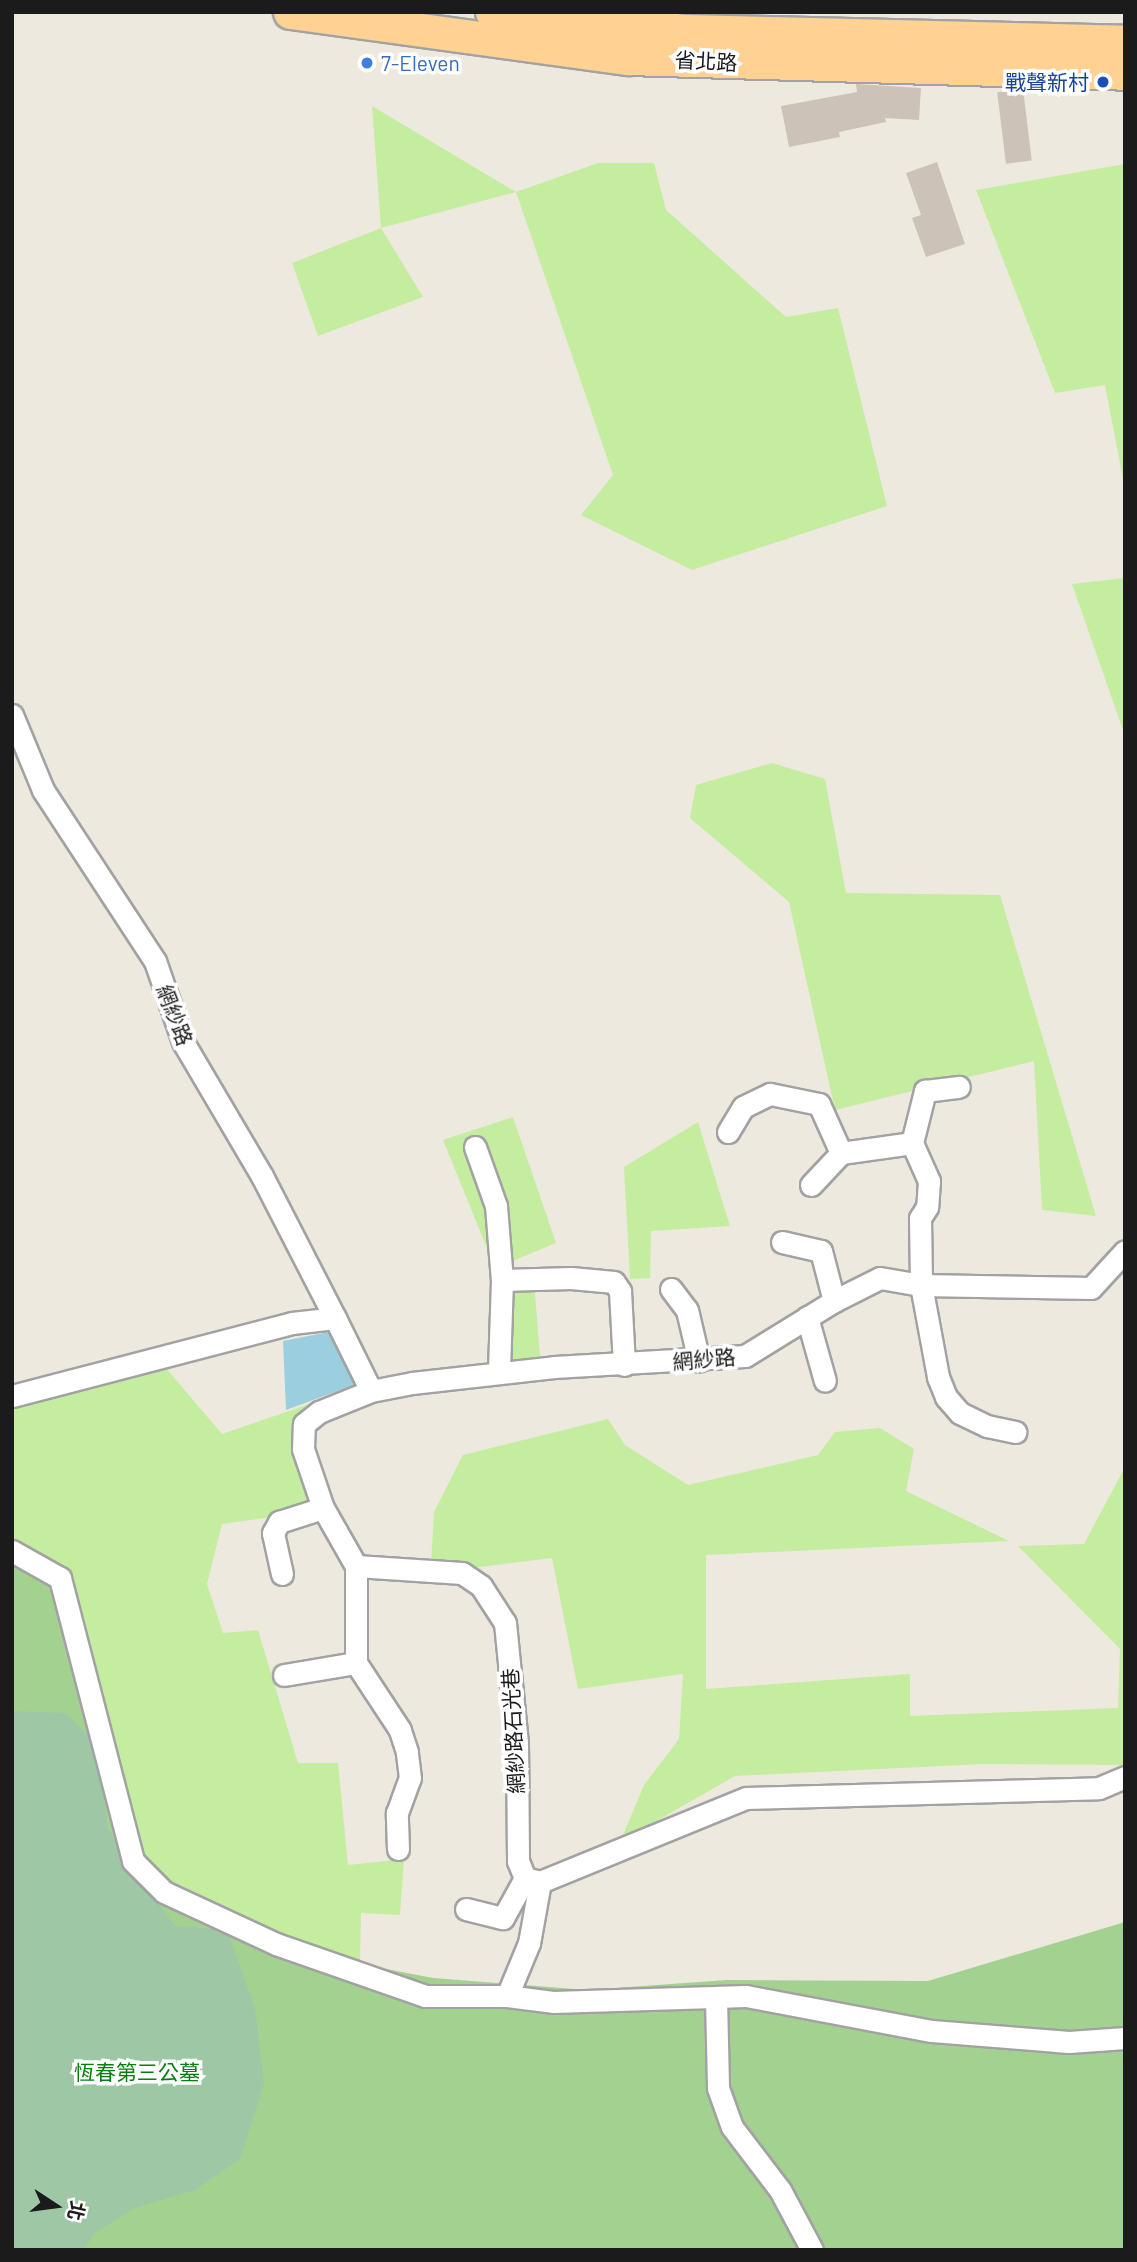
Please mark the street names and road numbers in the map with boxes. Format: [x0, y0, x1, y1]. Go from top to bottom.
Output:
street label: 省北路 [674, 47, 738, 75]
street label: 網紗路 [152, 981, 198, 1049]
street label: 網紗路 [672, 1344, 736, 1374]
street label: 網紗路石光巷 [497, 1667, 529, 1795]

